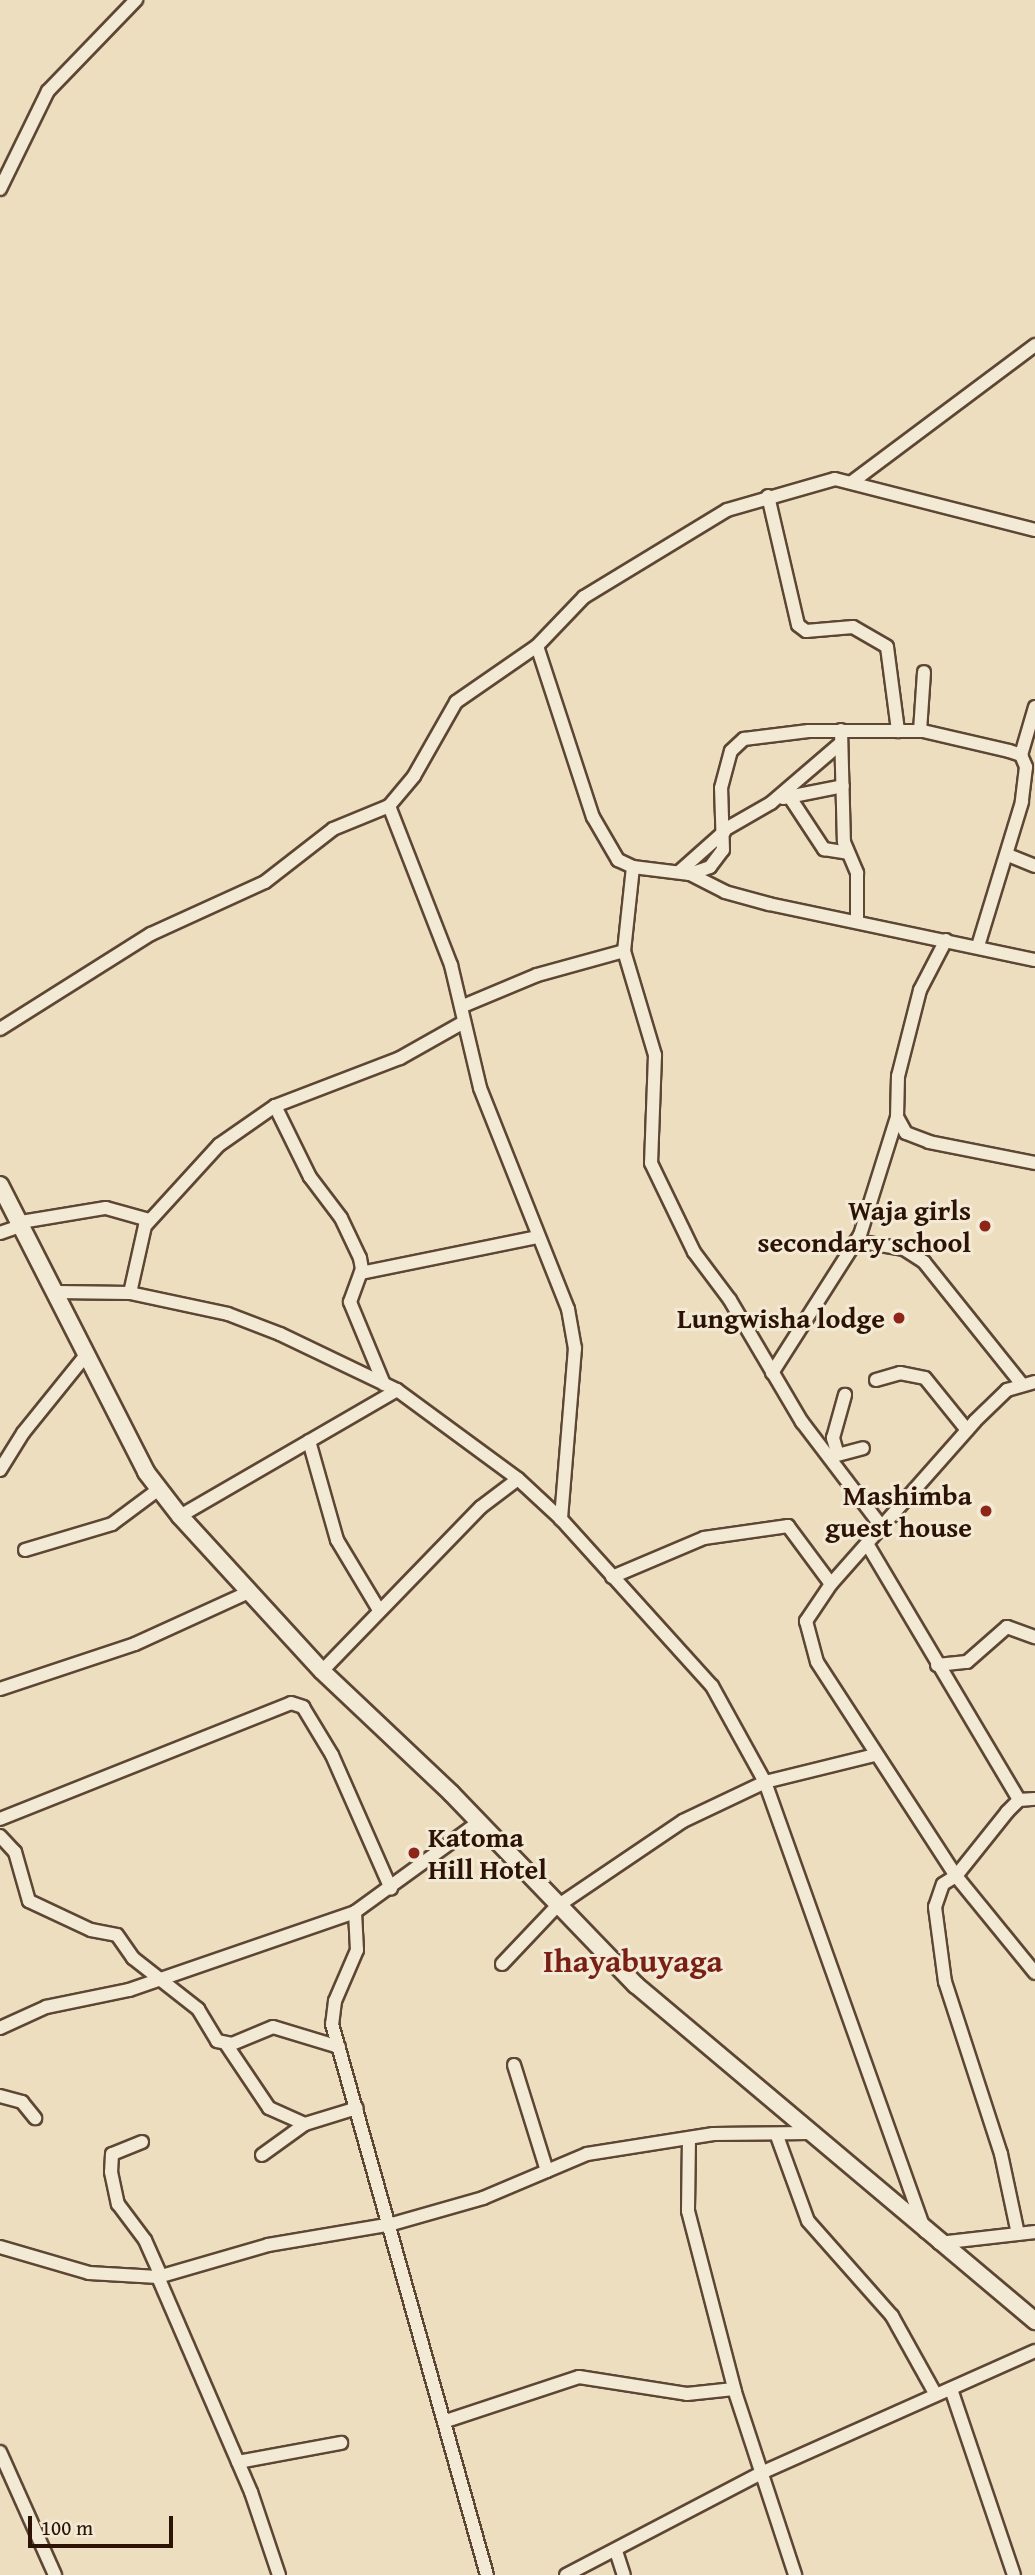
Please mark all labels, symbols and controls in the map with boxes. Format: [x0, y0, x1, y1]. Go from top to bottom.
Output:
place label: Waja girls secondary school [757, 1193, 971, 1259]
marker: Waja girls secondary school [977, 1218, 993, 1234]
place label: Lungwisha lodge [677, 1301, 885, 1335]
marker: Lungwisha lodge [891, 1310, 907, 1326]
place label: Mashimba guest house [825, 1478, 972, 1544]
marker: Mashimba guest house [978, 1503, 994, 1519]
place label: Katoma Hill Hotel [428, 1820, 547, 1886]
marker: Katoma Hill Hotel [406, 1845, 422, 1861]
district label: Ihayabuyaga [543, 1942, 723, 1980]
scale bar [32, 2502, 177, 2546]
text: 100 m [41, 2512, 93, 2543]

